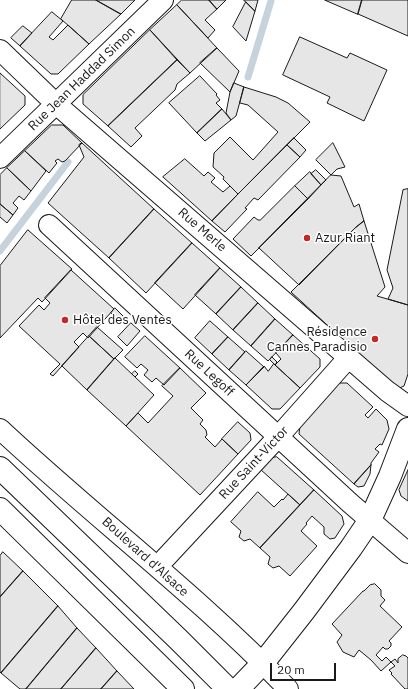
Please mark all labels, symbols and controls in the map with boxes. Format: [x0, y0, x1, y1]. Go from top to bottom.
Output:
street label: Rue Jean Haddad Simon [25, 24, 139, 134]
street label: Rue Merle [175, 205, 229, 255]
place label: Azur Riant [315, 230, 375, 246]
marker: Azur Riant [302, 233, 312, 243]
place label: Hôtel des Ventes [73, 312, 172, 328]
marker: Hôtel des Ventes [60, 315, 70, 325]
place label: Résidence Cannes Paradisio [267, 324, 367, 355]
marker: Résidence Cannes Paradisio [370, 334, 380, 344]
street label: Rue Legoff [181, 346, 237, 400]
street label: Rue Saint-Victor [216, 423, 292, 503]
street label: Boulevard d'Alsace [99, 514, 191, 600]
scale bar [272, 655, 338, 681]
text: 20 m [277, 662, 305, 677]

